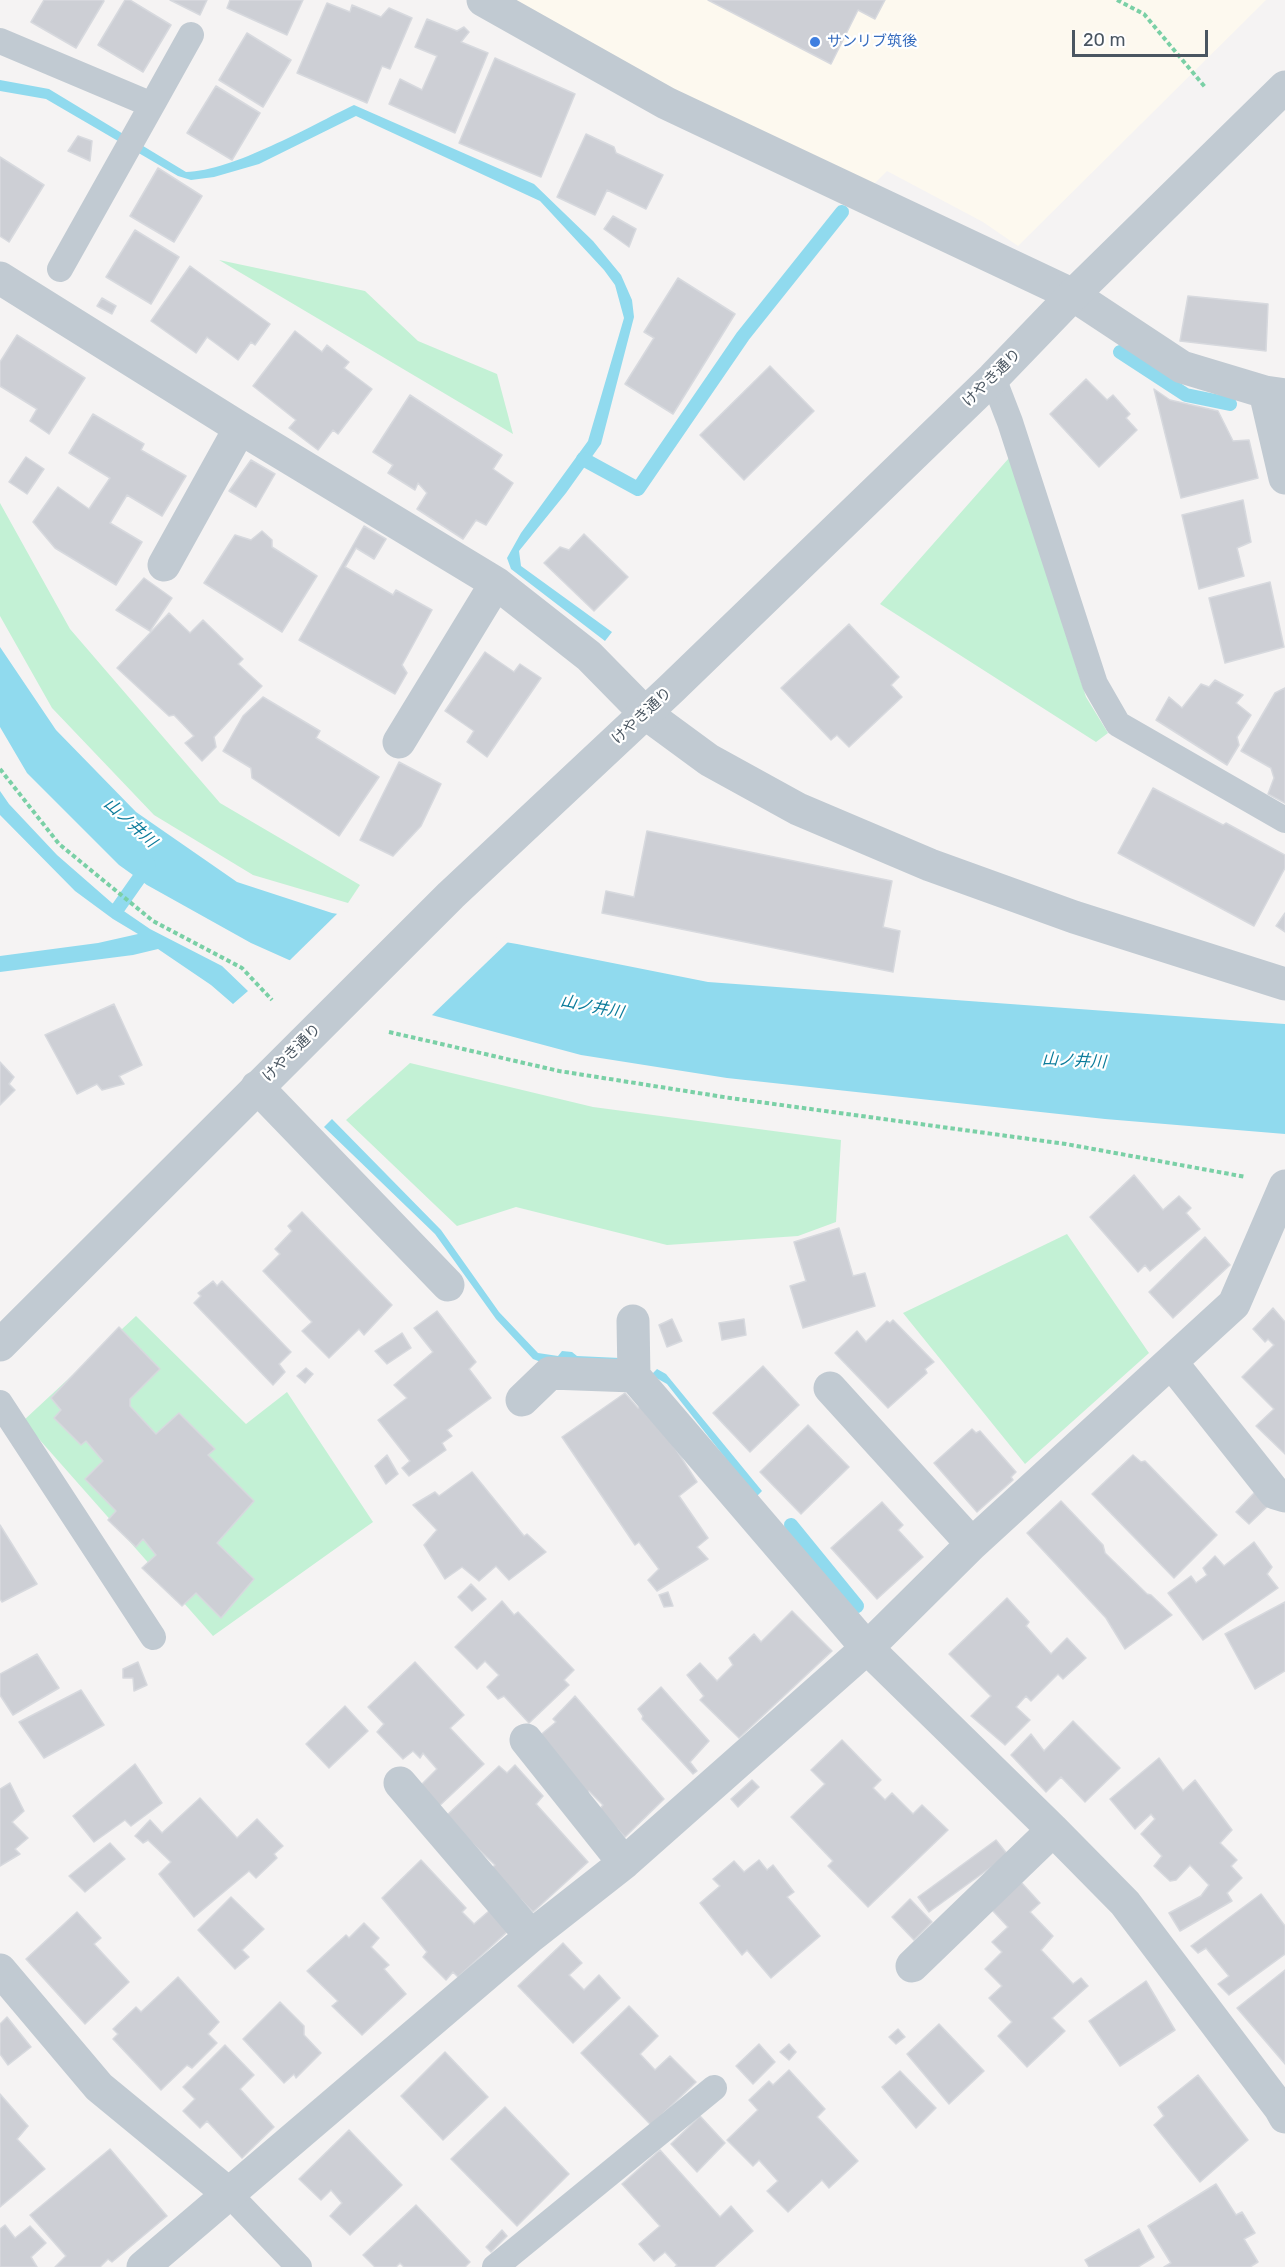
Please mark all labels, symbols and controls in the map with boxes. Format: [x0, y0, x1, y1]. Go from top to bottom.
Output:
scale bar [1075, 18, 1212, 56]
text: 20 m [1083, 29, 1125, 51]
place label: サンリブ筑後 [827, 33, 917, 51]
marker: サンリブ筑後 [808, 35, 822, 49]
street label: けやき通り [959, 345, 1025, 411]
street label: けやき通り [608, 684, 676, 748]
water label: 山ノ井川 [100, 794, 160, 852]
water label: 山ノ井川 [559, 991, 625, 1023]
street label: けやき通り [259, 1020, 325, 1086]
water label: 山ノ井川 [1042, 1050, 1106, 1072]

